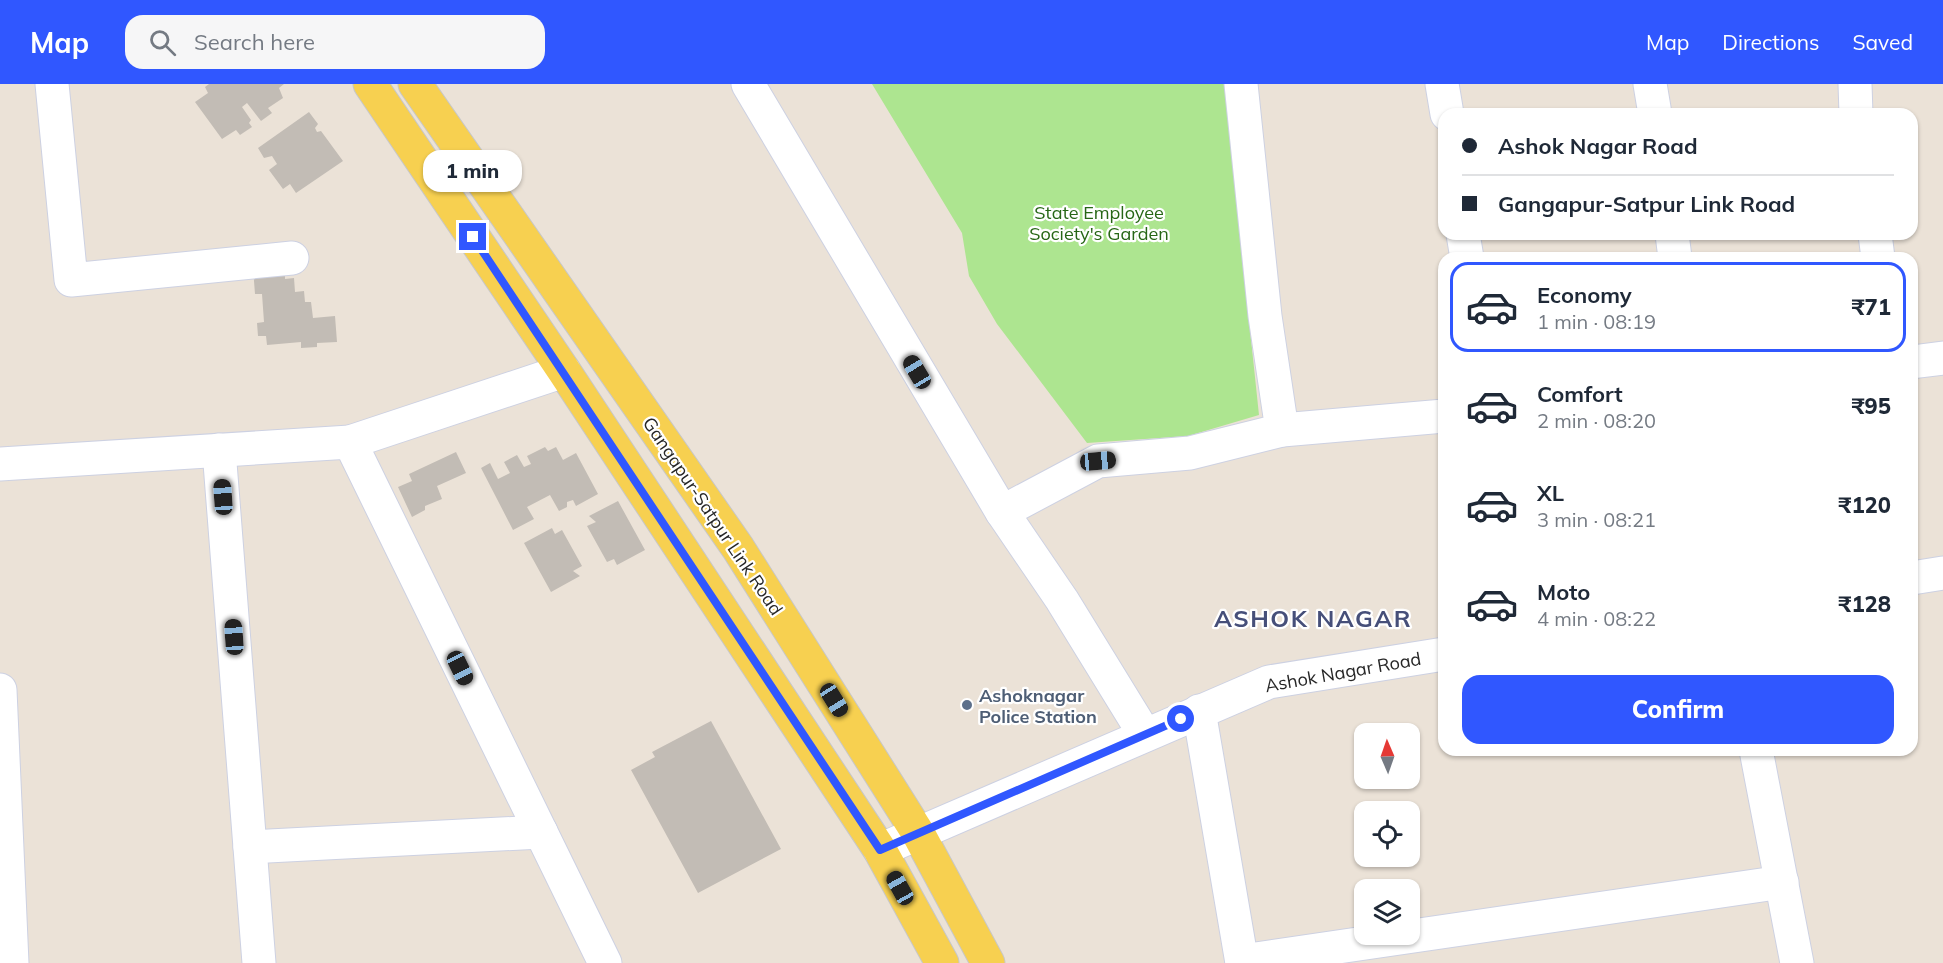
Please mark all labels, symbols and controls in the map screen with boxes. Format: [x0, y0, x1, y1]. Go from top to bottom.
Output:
search box [125, 15, 545, 69]
text: Map [30, 25, 89, 60]
icon: search [146, 26, 179, 59]
text: Search here [194, 28, 315, 56]
text: Map [1646, 29, 1689, 55]
text: Directions [1722, 29, 1819, 55]
text: Saved [1852, 29, 1913, 55]
text: Ashok Nagar Road [1498, 132, 1698, 160]
callout: 1 min [424, 150, 522, 192]
text: 1 min [446, 158, 499, 183]
text: Gangapur-Satpur Link Road [1498, 190, 1795, 218]
park label: State Employee Society's Garden [1029, 201, 1169, 245]
route end [459, 223, 486, 250]
icon: car [1465, 280, 1519, 334]
text: Economy [1537, 281, 1632, 309]
text: ₹71 [1851, 293, 1891, 321]
text: 1 min · 08:19 [1537, 309, 1656, 334]
car [900, 352, 934, 392]
icon: car [1465, 379, 1519, 433]
text: Comfort [1537, 380, 1623, 408]
text: ₹95 [1851, 392, 1891, 420]
text: 2 min · 08:20 [1537, 408, 1656, 433]
street label: Gangapur-Satpur Link Road [638, 412, 788, 620]
car [1079, 450, 1117, 472]
car [213, 478, 233, 516]
icon: car [1465, 478, 1519, 532]
text: XL [1537, 479, 1564, 507]
text: ₹120 [1838, 491, 1891, 519]
text: 3 min · 08:21 [1537, 507, 1656, 532]
icon: car [1465, 577, 1519, 631]
text: Moto [1537, 578, 1590, 606]
text: ₹128 [1838, 590, 1891, 618]
district label: ASHOK NAGAR [1214, 603, 1412, 633]
text: 4 min · 08:22 [1537, 606, 1656, 631]
car [224, 618, 244, 656]
street label: Ashok Nagar Road [1263, 647, 1423, 697]
car [444, 648, 476, 688]
button: Confirm [1462, 675, 1894, 744]
car [817, 680, 851, 720]
place label: Ashoknagar Police Station [979, 684, 1097, 728]
marker: Ashoknagar Police Station [960, 698, 974, 712]
route start [1167, 705, 1194, 732]
north arrow [1354, 723, 1420, 789]
map controls [1354, 723, 1420, 945]
button: locate [1354, 801, 1420, 867]
car [883, 868, 917, 908]
button: layers [1354, 879, 1420, 945]

